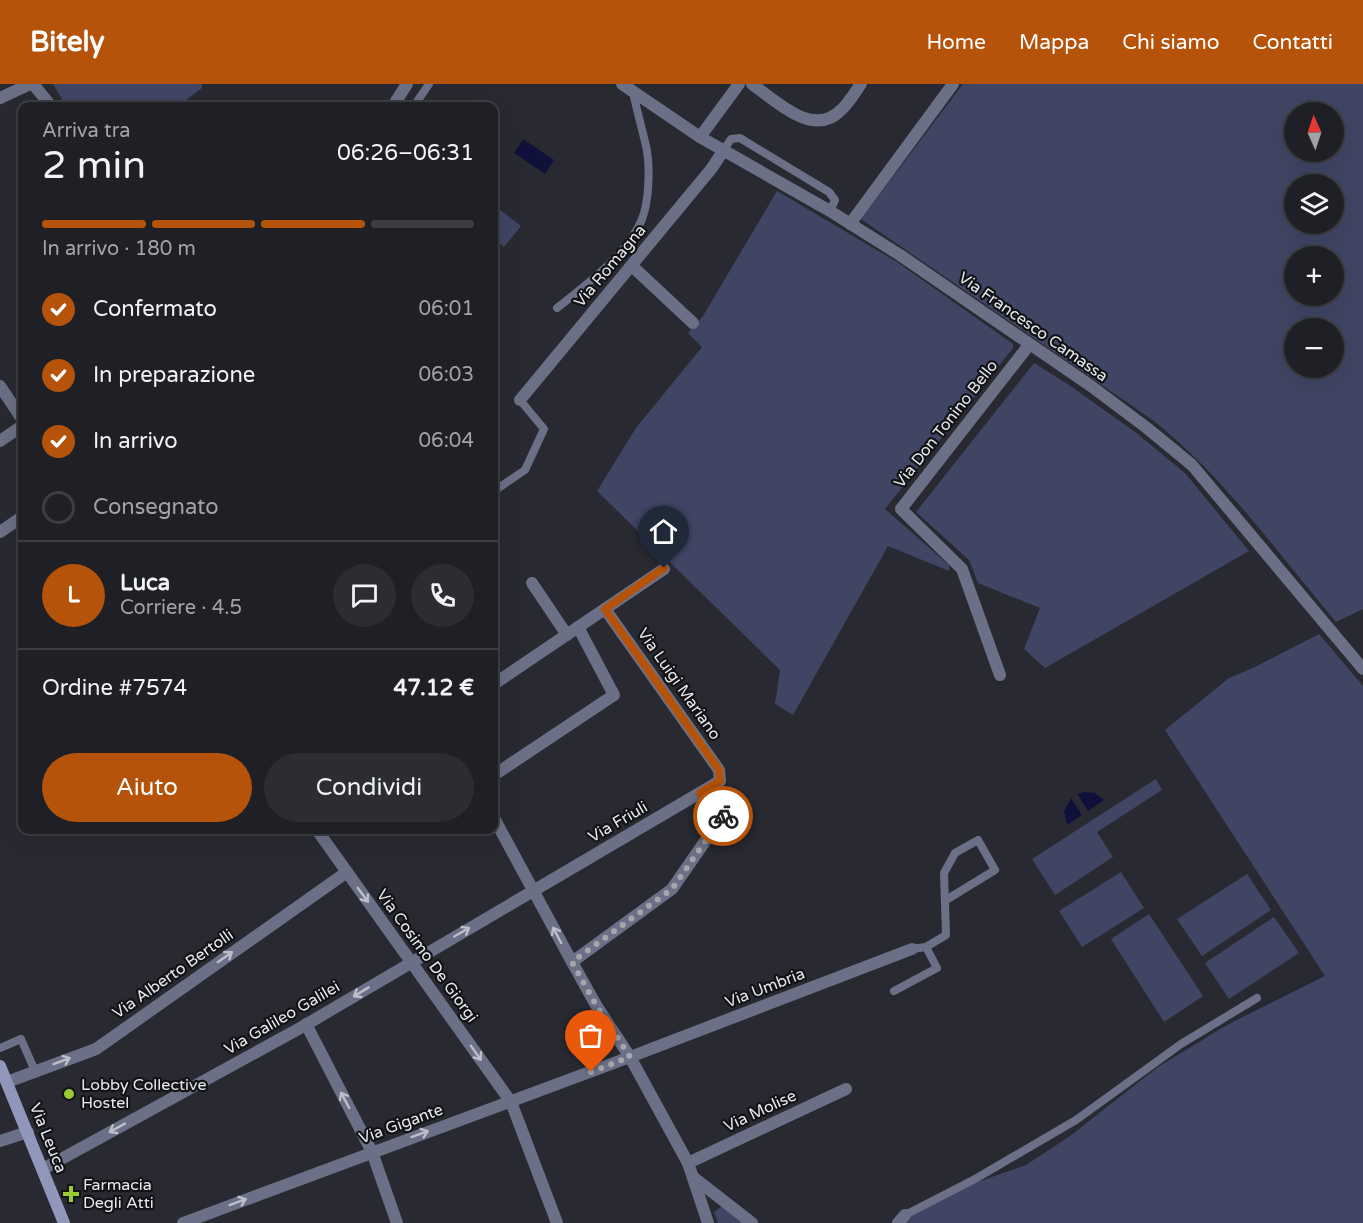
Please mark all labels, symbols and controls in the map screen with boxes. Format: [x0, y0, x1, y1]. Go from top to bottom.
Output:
text: Bitely [30, 25, 105, 59]
text: Home [926, 30, 986, 55]
text: Mappa [1019, 30, 1089, 55]
text: Chi siamo [1122, 30, 1220, 55]
text: Contatti [1253, 30, 1333, 55]
north arrow [1284, 102, 1344, 162]
map controls [1284, 102, 1344, 378]
text: Arriva tra [42, 119, 131, 143]
text: 06:26–06:31 [337, 140, 474, 166]
text: 2 min [42, 142, 146, 189]
button: layers [1284, 174, 1344, 234]
street label: Via Romagna [570, 221, 650, 311]
text: In arrivo · 180 m [42, 237, 196, 261]
button: + [1284, 246, 1344, 306]
street label: Via Francesco Camassa [954, 268, 1112, 386]
icon: check [42, 293, 75, 326]
text: Confermato [93, 296, 217, 322]
text: 06:01 [419, 297, 474, 321]
button: − [1284, 318, 1344, 378]
street label: Via Don Tonino Bello [890, 356, 1002, 492]
icon: check [42, 359, 75, 392]
text: In preparazione [93, 362, 255, 388]
text: 06:03 [419, 363, 474, 387]
icon: check [42, 425, 75, 458]
text: In arrivo [93, 428, 178, 454]
text: 06:04 [419, 429, 474, 453]
text: Consegnato [93, 494, 219, 520]
pin [638, 506, 689, 568]
icon: home [647, 515, 680, 548]
button: chat [333, 564, 396, 627]
button: phone [411, 564, 474, 627]
text: Luca [120, 570, 170, 596]
text: L [67, 582, 80, 608]
text: Corriere · 4.5 [120, 596, 242, 620]
street label: Via Luigi Mariano [633, 624, 725, 744]
text: Ordine #7574 [42, 675, 187, 701]
text: 47.12 € [393, 675, 474, 701]
button: Aiuto [42, 753, 252, 822]
button: Condividi [264, 753, 474, 822]
courier [693, 786, 753, 846]
street label: Via Friuli [585, 797, 651, 847]
icon: bike [707, 800, 740, 833]
one-way arrow [357, 886, 369, 902]
street label: Via Cosimo De Giorgi [372, 886, 482, 1026]
street label: Via Alberto Bertolli [109, 925, 237, 1023]
one-way arrow [453, 926, 470, 938]
one-way arrow [551, 926, 562, 944]
one-way arrow [217, 951, 233, 963]
street label: Via Umbria [722, 964, 808, 1012]
street label: Via Galileo Galilei [221, 977, 343, 1059]
one-way arrow [353, 986, 370, 998]
pin [565, 1010, 616, 1072]
icon: bag [574, 1019, 607, 1052]
one-way arrow [470, 1045, 482, 1061]
one-way arrow [52, 1055, 70, 1066]
place label: Lobby Collective Hostel [81, 1075, 206, 1113]
street label: Via Molise [721, 1086, 799, 1136]
marker: Lobby Collective Hostel [62, 1087, 76, 1101]
one-way arrow [339, 1091, 350, 1109]
street label: Via Leuca [25, 1100, 71, 1176]
street label: Via Gigante [356, 1100, 446, 1148]
one-way arrow [109, 1122, 126, 1134]
one-way arrow [410, 1128, 429, 1139]
place label: Farmacia Degli Atti [83, 1175, 154, 1213]
marker: Farmacia Degli Atti [64, 1187, 78, 1201]
one-way arrow [228, 1196, 246, 1207]

